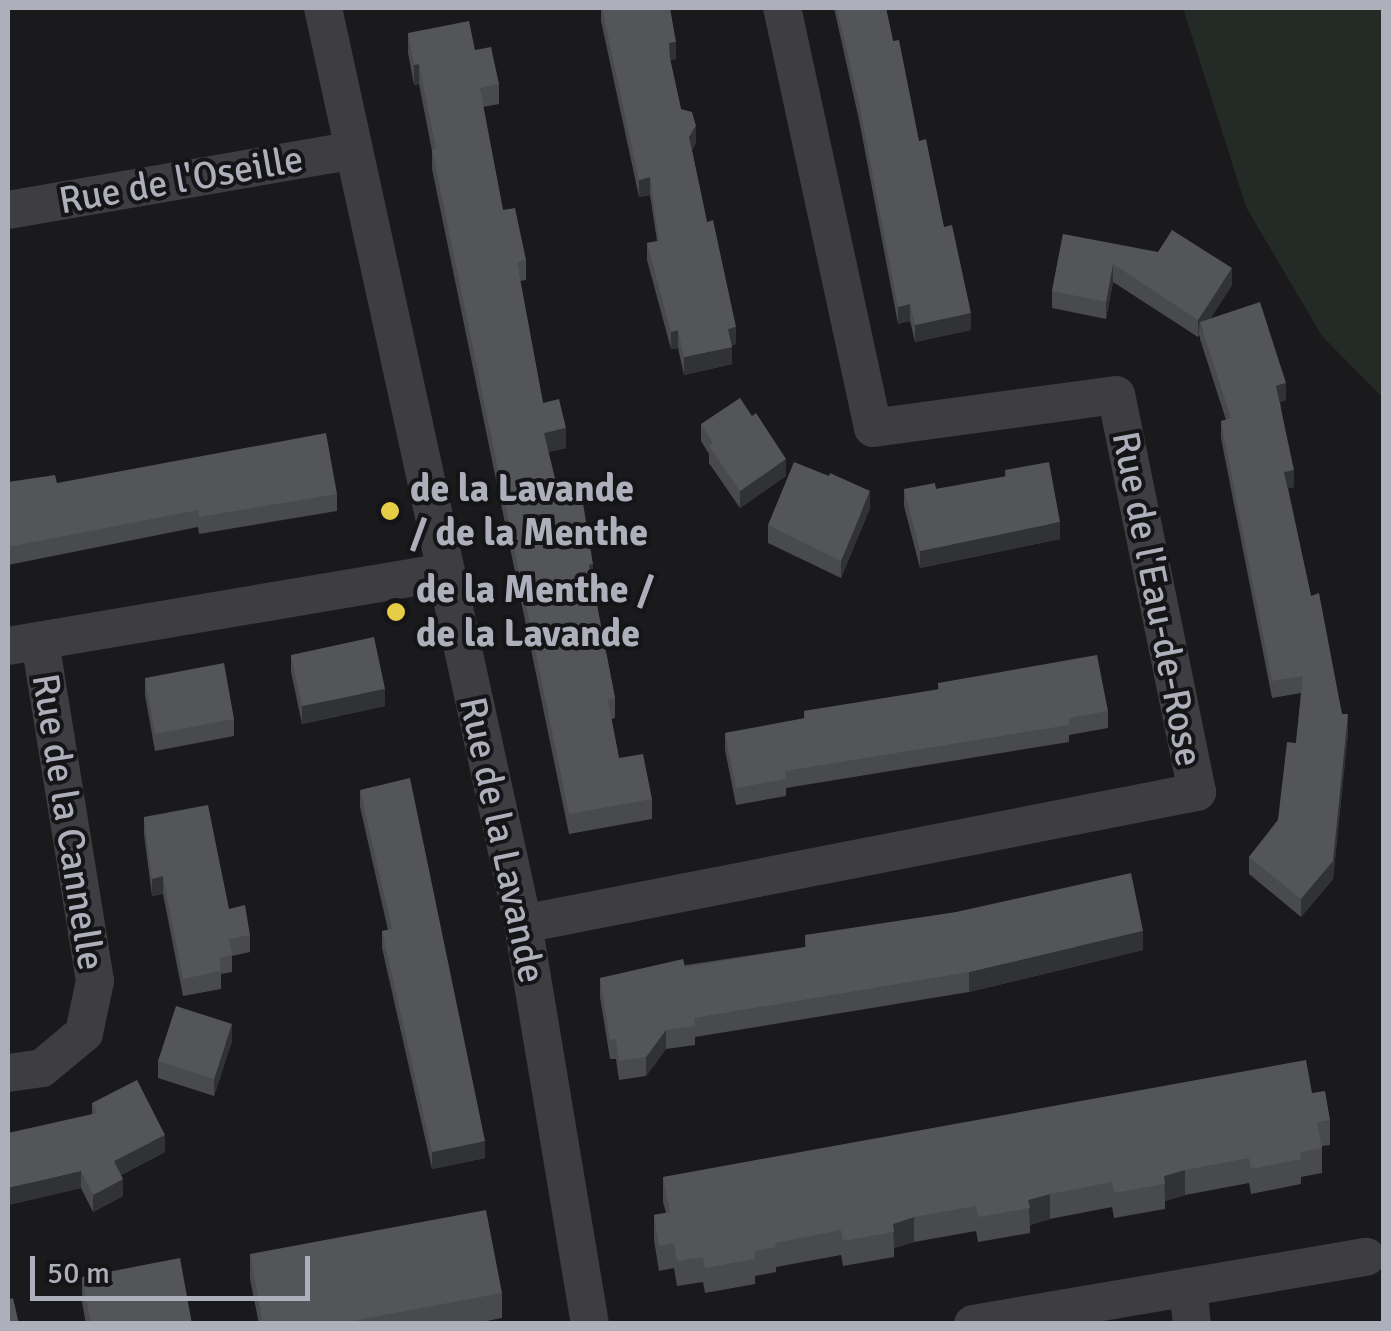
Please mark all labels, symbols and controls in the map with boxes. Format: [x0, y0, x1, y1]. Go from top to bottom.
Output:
street label: Rue de l'Oseille [55, 136, 307, 224]
street label: Rue de l'Eau-de-Rose [1102, 428, 1212, 770]
place label: de la Lavande / de la Menthe [410, 466, 648, 556]
marker: de la Lavande / de la Menthe [379, 500, 401, 522]
place label: de la Menthe / de la Lavande [416, 567, 654, 656]
marker: de la Menthe / de la Lavande [385, 601, 407, 623]
street label: Rue de la Cannelle [22, 671, 114, 973]
street label: Rue de la Lavande [449, 693, 555, 987]
scale bar [35, 1236, 315, 1298]
text: 50 m [47, 1255, 110, 1292]

